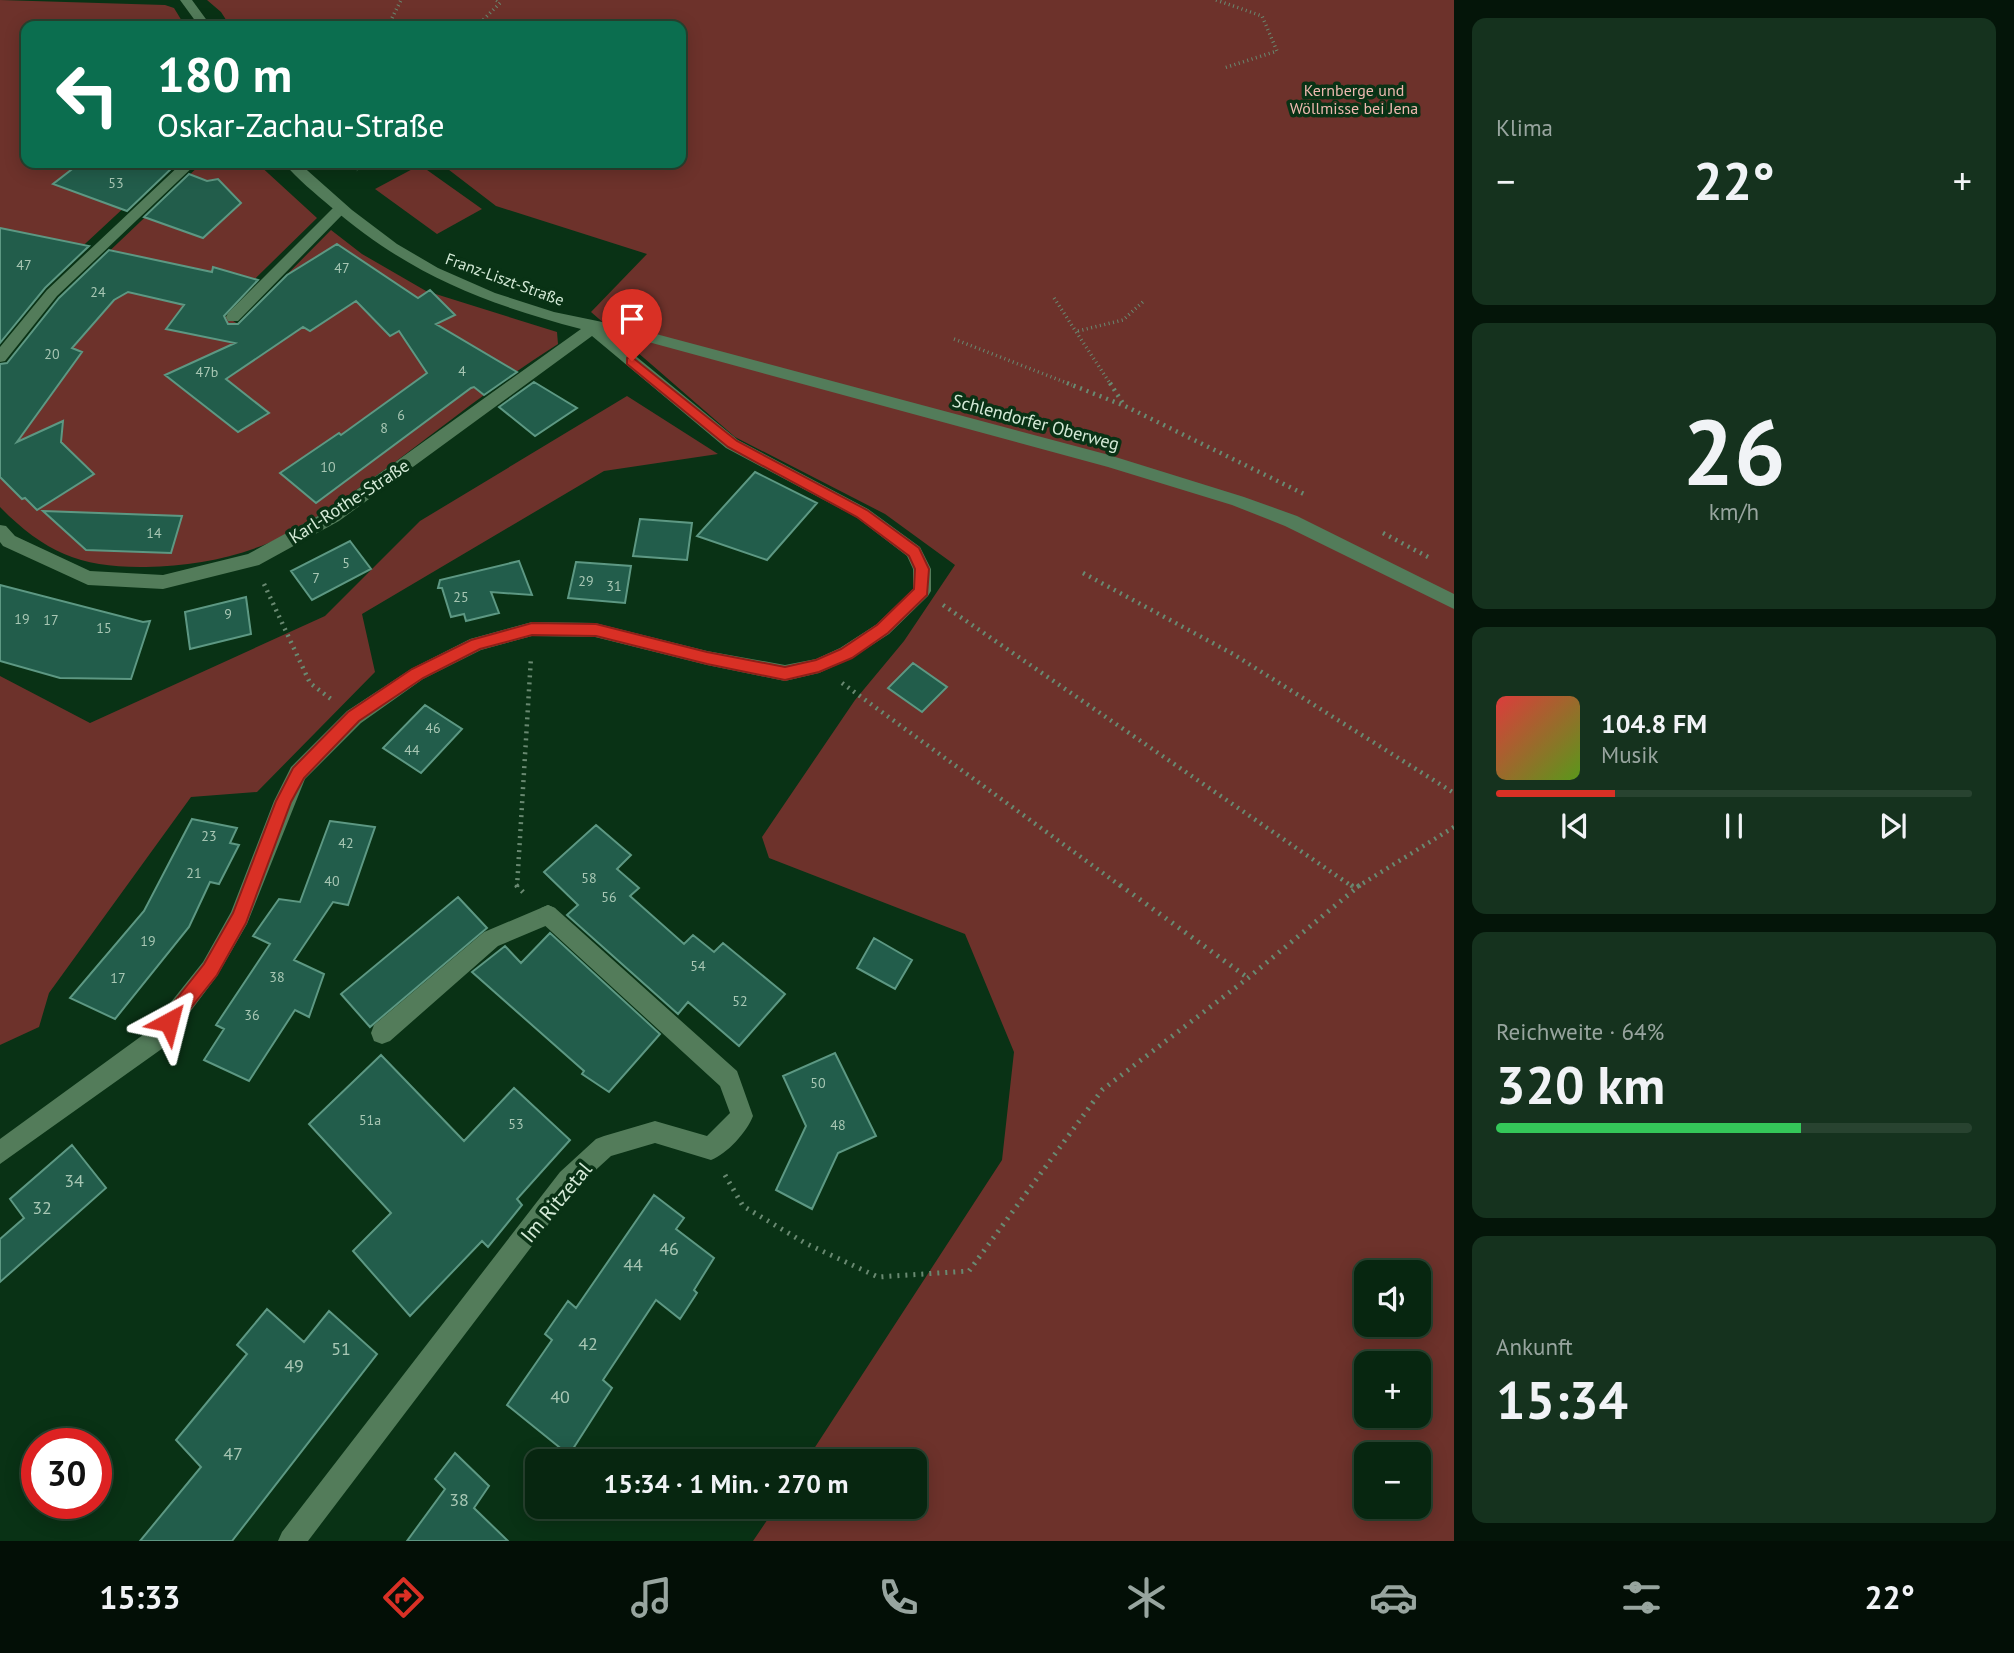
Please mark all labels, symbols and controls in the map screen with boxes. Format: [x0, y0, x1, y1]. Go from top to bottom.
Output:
text: 180 m [157, 42, 292, 106]
icon: left [42, 49, 133, 140]
park label: Kernberge und Wöllmisse bei Jena [1290, 80, 1418, 118]
text: Oskar-Zachau-Straße [157, 104, 445, 146]
text: Klima [1496, 113, 1553, 142]
text: 22° [1693, 147, 1775, 214]
text: − [1496, 156, 1515, 205]
text: + [1953, 156, 1972, 205]
house number: 53 [108, 174, 124, 192]
street label: Franz-Liszt-Straße [443, 248, 567, 310]
house number: 47 [16, 256, 32, 274]
house number: 47 [334, 259, 350, 277]
house number: 24 [90, 283, 106, 301]
pin [602, 289, 662, 361]
icon: arrive [613, 300, 651, 338]
house number: 20 [44, 345, 60, 363]
house number: 4 [458, 362, 466, 380]
house number: 47b [196, 363, 218, 381]
street label: Schlendorfer Oberweg [950, 389, 1122, 455]
text: 26 [1682, 392, 1786, 510]
house number: 6 [397, 406, 405, 424]
house number: 8 [380, 419, 388, 437]
street label: Karl-Rothe-Straße [285, 454, 413, 548]
house number: 10 [320, 458, 336, 476]
text: km/h [1709, 497, 1759, 526]
house number: 14 [146, 524, 162, 542]
house number: 5 [342, 554, 350, 572]
house number: 7 [312, 569, 320, 587]
house number: 29 [578, 572, 594, 590]
house number: 31 [606, 577, 622, 595]
house number: 25 [453, 588, 469, 606]
house number: 9 [224, 605, 232, 623]
house number: 19 [14, 610, 30, 628]
house number: 17 [43, 611, 59, 629]
house number: 15 [96, 619, 112, 637]
text: 104.8 FM [1601, 707, 1707, 740]
house number: 46 [425, 719, 441, 737]
text: Musik [1601, 740, 1658, 769]
house number: 44 [404, 741, 420, 759]
icon: previous [1556, 807, 1594, 845]
icon: pause [1715, 807, 1753, 845]
icon: next [1874, 807, 1912, 845]
house number: 23 [201, 827, 217, 845]
house number: 42 [338, 834, 354, 852]
house number: 21 [186, 864, 202, 882]
house number: 58 [581, 869, 597, 887]
house number: 40 [324, 872, 340, 890]
house number: 56 [601, 888, 617, 906]
house number: 19 [140, 932, 156, 950]
house number: 54 [690, 957, 706, 975]
house number: 38 [269, 968, 285, 986]
house number: 17 [110, 969, 126, 987]
position arrow [132, 985, 206, 1059]
house number: 52 [732, 992, 748, 1010]
house number: 36 [244, 1006, 260, 1024]
text: Reichweite · 64% [1496, 1017, 1664, 1046]
text: 320 km [1496, 1051, 1665, 1118]
house number: 50 [810, 1074, 826, 1092]
house number: 51a [359, 1111, 381, 1129]
house number: 53 [508, 1115, 524, 1133]
house number: 48 [830, 1116, 846, 1134]
street label: Im Ritzetal [514, 1156, 598, 1248]
house number: 34 [64, 1169, 84, 1192]
house number: 32 [32, 1196, 52, 1219]
house number: 46 [659, 1237, 679, 1260]
house number: 44 [623, 1253, 643, 1276]
map controls [1354, 1260, 1431, 1519]
button: sound [1354, 1260, 1431, 1337]
house number: 42 [578, 1332, 598, 1355]
text: Ankunft [1496, 1332, 1573, 1361]
house number: 51 [331, 1337, 351, 1360]
button: + [1354, 1351, 1431, 1428]
house number: 49 [284, 1354, 304, 1377]
text: 15:34 [1496, 1366, 1628, 1433]
house number: 40 [550, 1385, 570, 1408]
speed limit sign: 30 [21, 1428, 112, 1519]
house number: 47 [223, 1442, 243, 1465]
button: − [1354, 1442, 1431, 1519]
text: 15:34 · 1 Min. · 270 m [603, 1467, 849, 1500]
house number: 38 [449, 1488, 469, 1511]
icon: directions [379, 1573, 428, 1622]
icon: music [627, 1573, 676, 1622]
icon: phone [874, 1573, 923, 1622]
icon: climate [1122, 1573, 1171, 1622]
icon: car [1369, 1573, 1418, 1622]
icon: filters [1617, 1573, 1666, 1622]
text: 15:33 [99, 1576, 180, 1618]
text: 22° [1864, 1576, 1915, 1618]

